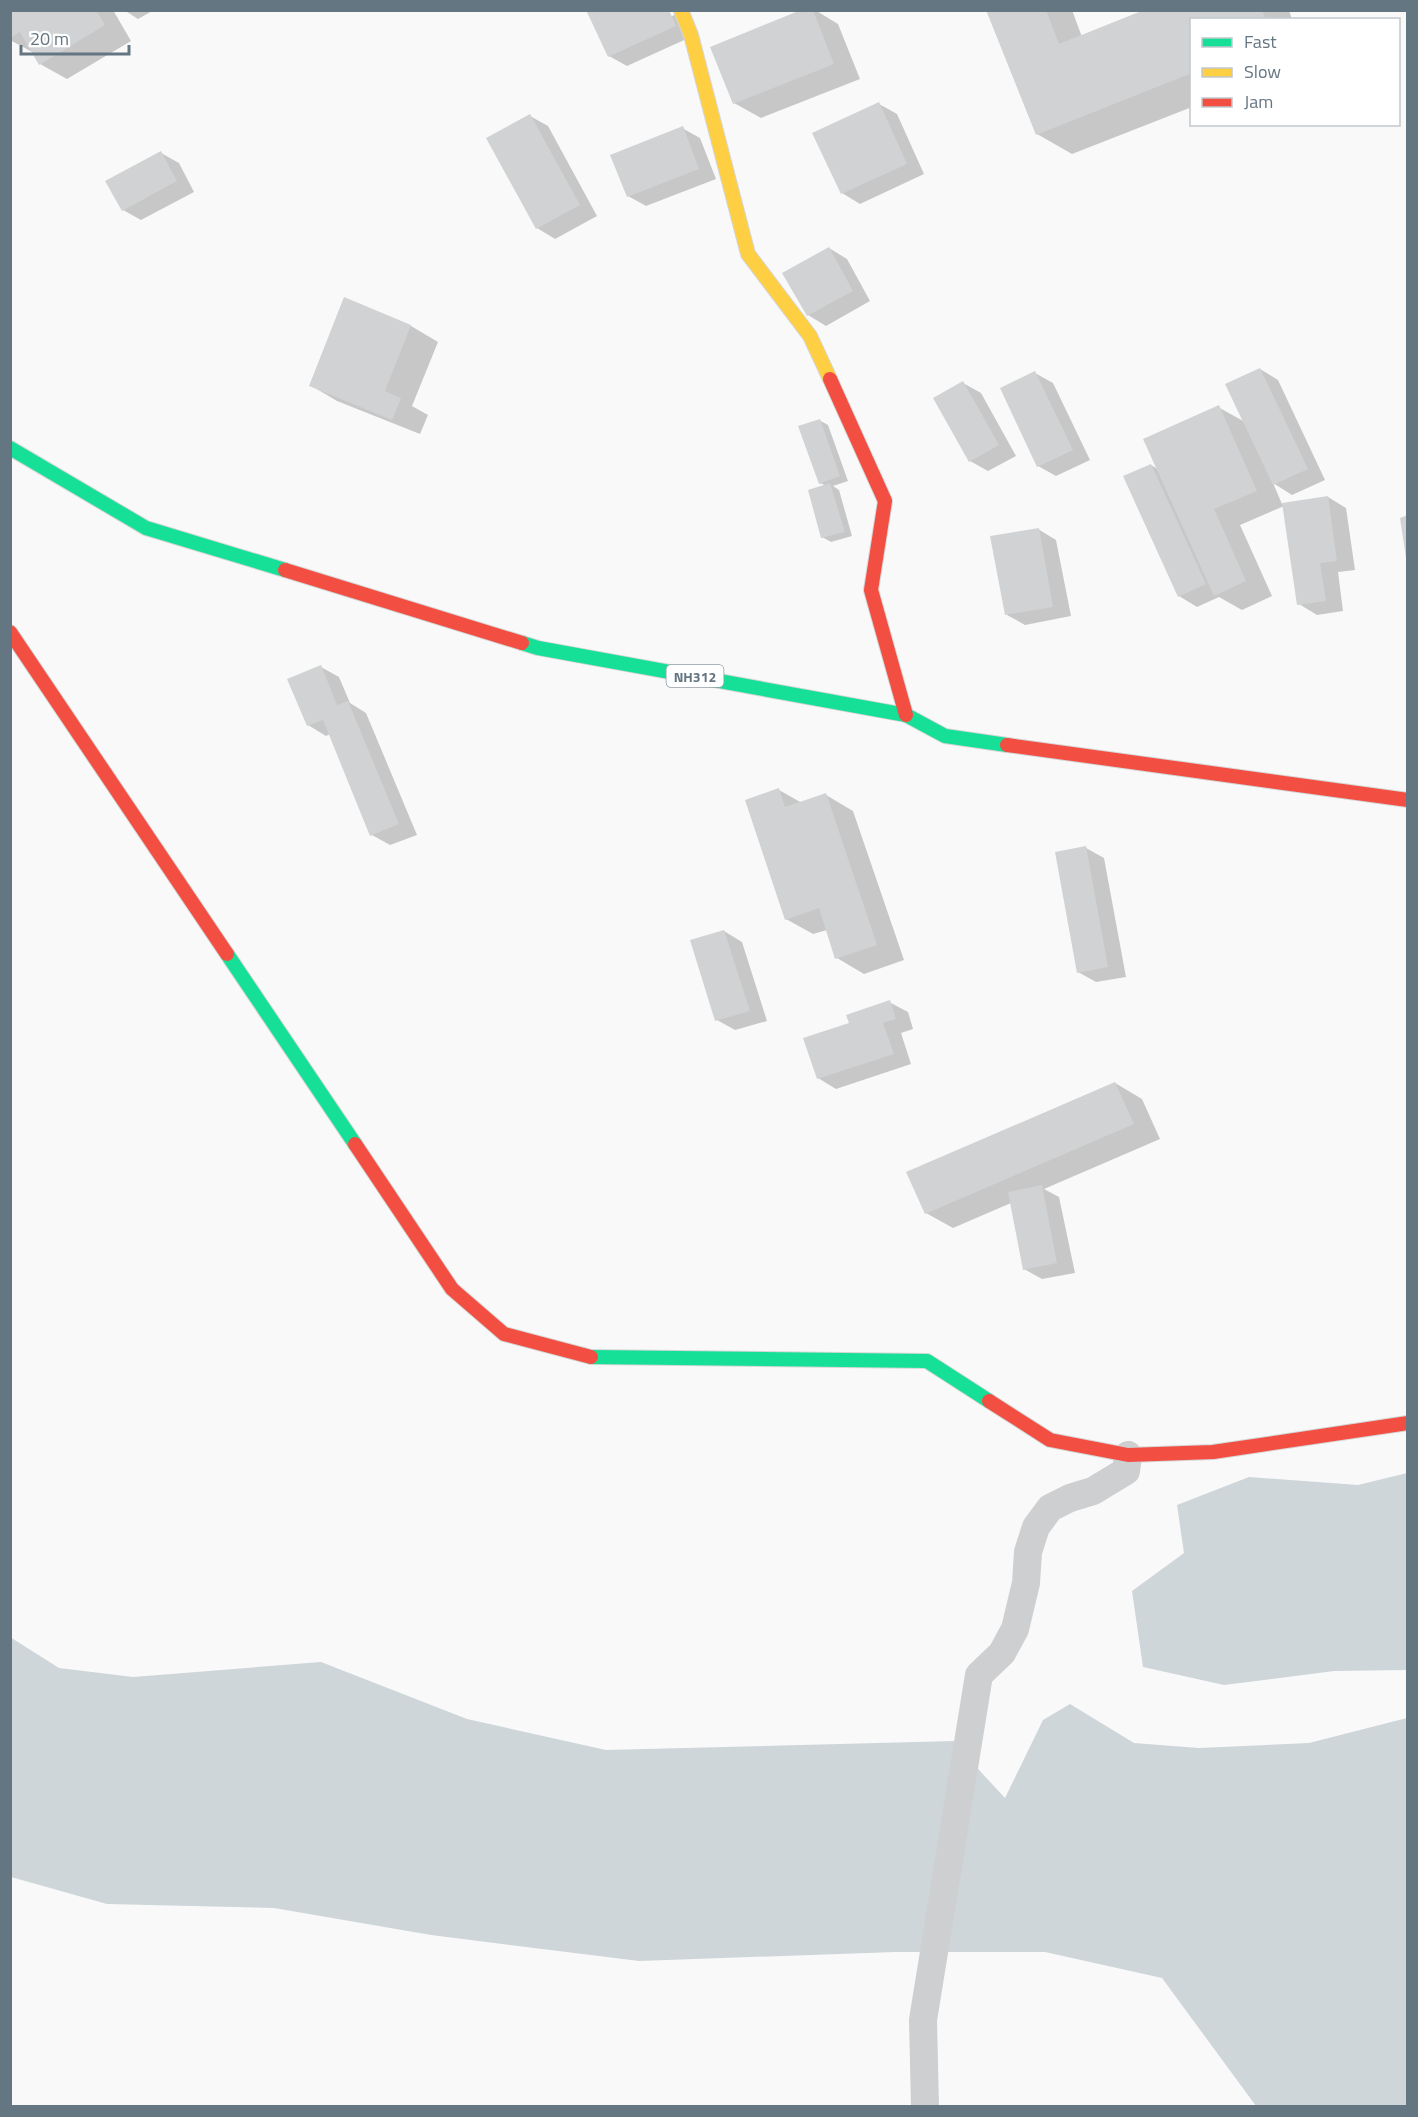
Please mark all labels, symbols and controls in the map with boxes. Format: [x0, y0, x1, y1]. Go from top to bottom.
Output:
scale bar [21, 18, 129, 56]
legend [1190, 18, 1400, 126]
text: 20 m [30, 25, 69, 52]
text: Fast [1244, 28, 1277, 55]
text: Slow [1244, 58, 1281, 85]
text: Jam [1244, 88, 1273, 115]
road number: NH312 [666, 665, 724, 687]

